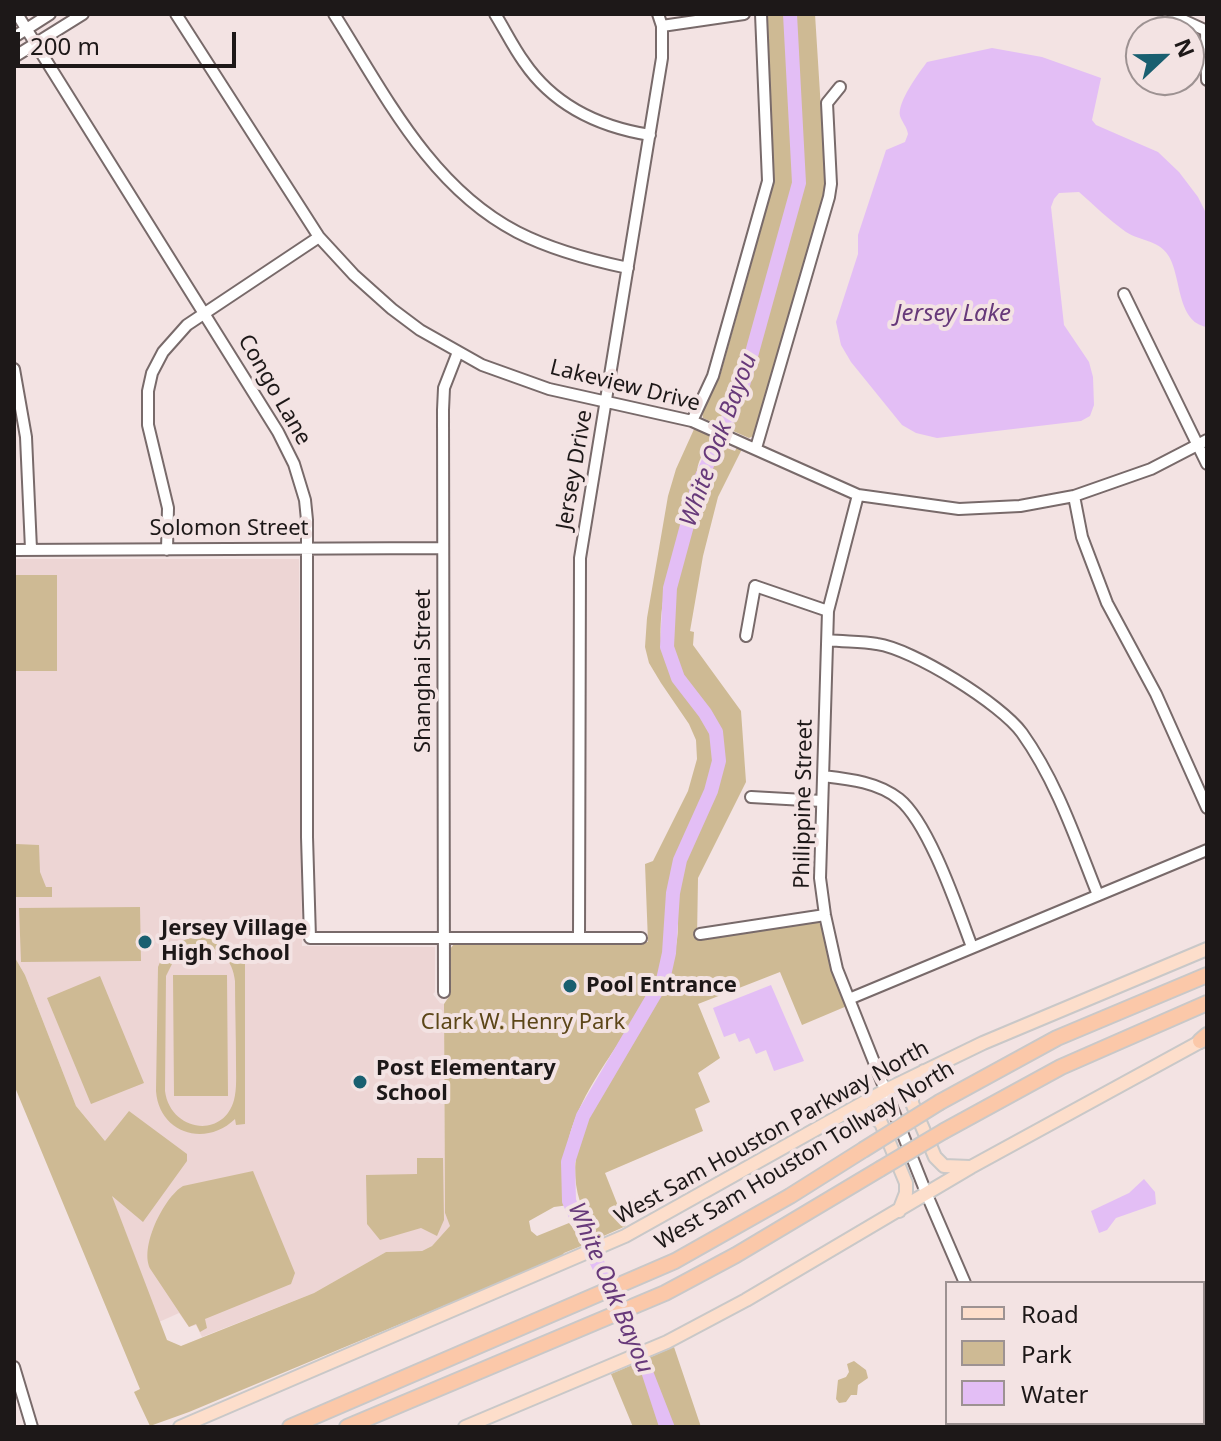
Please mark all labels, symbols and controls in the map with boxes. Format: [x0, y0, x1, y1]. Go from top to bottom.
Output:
scale bar [20, 16, 240, 66]
north arrow [1125, 16, 1205, 96]
text: 200 m [30, 29, 100, 62]
text: N [1168, 34, 1203, 62]
water label: Jersey Lake [895, 300, 1011, 328]
street label: Congo Lane [232, 330, 316, 450]
water label: White Oak Bayou [674, 349, 764, 531]
street label: Lakeview Drive [547, 355, 703, 417]
street label: Jersey Drive [551, 408, 599, 532]
street label: Solomon Street [150, 516, 308, 542]
street label: Shanghai Street [411, 589, 437, 753]
street label: Philippine Street [789, 719, 819, 889]
place label: Jersey Village High School [161, 916, 307, 968]
marker: Jersey Village High School [136, 933, 154, 951]
place label: Pool Entrance [586, 973, 737, 999]
marker: Pool Entrance [561, 977, 579, 995]
park label: Clark W. Henry Park [421, 1010, 625, 1036]
street label: West Sam Houston Parkway North [610, 1035, 934, 1231]
place label: Post Elementary School [376, 1056, 556, 1108]
street label: West Sam Houston Tollway North [651, 1056, 959, 1256]
marker: Post Elementary School [351, 1073, 369, 1091]
water label: White Oak Bayou [561, 1198, 659, 1378]
legend [945, 1281, 1205, 1425]
text: Road [1021, 1297, 1079, 1330]
text: Park [1021, 1337, 1072, 1370]
text: Water [1021, 1377, 1088, 1410]

